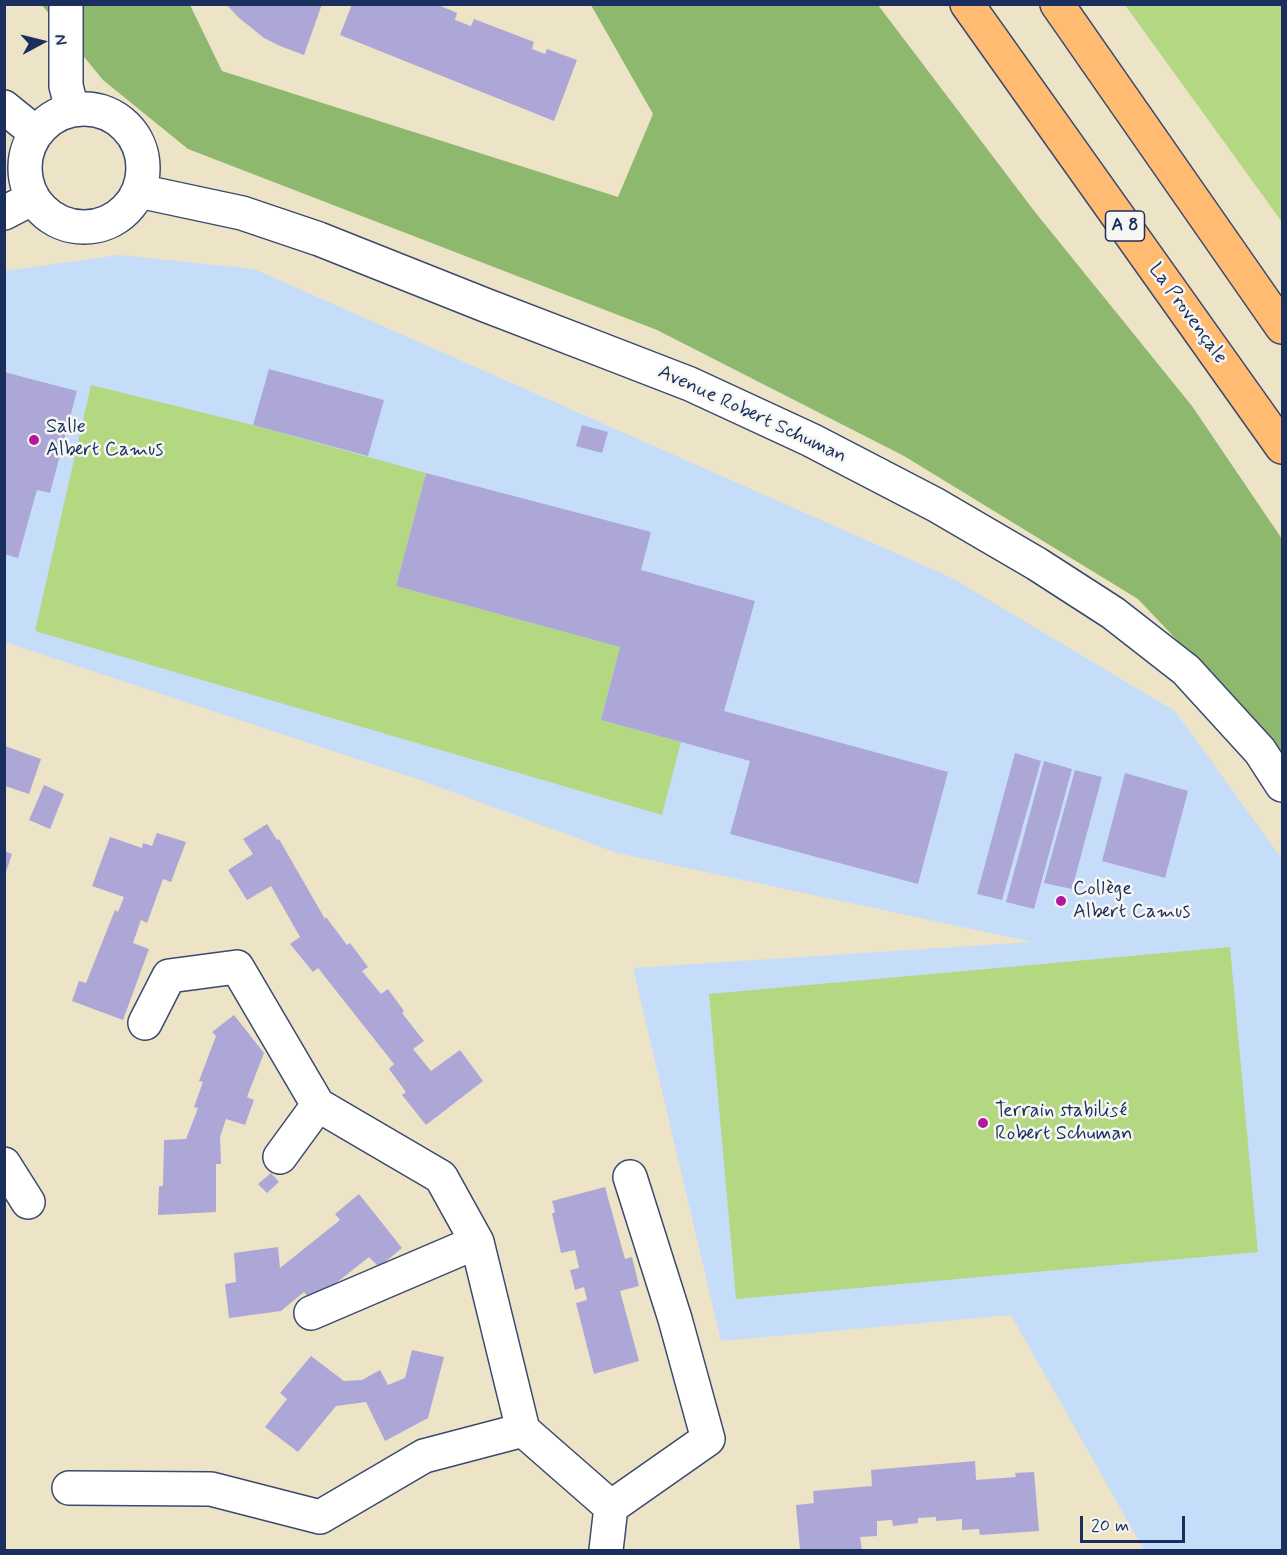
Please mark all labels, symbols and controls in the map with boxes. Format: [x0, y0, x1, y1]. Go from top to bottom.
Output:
north arrow [12, 12, 72, 72]
text: N [49, 33, 71, 46]
road number: A 8 [1106, 211, 1144, 241]
street label: La Provençale [1142, 259, 1232, 369]
street label: Avenue Robert Schuman [654, 361, 850, 469]
place label: Salle Albert Camus [46, 416, 163, 463]
marker: Salle Albert Camus [27, 433, 41, 447]
place label: Collège Albert Camus [1073, 878, 1190, 925]
marker: Collège Albert Camus [1054, 894, 1068, 908]
place label: Terrain stabilisé Robert Schuman [995, 1100, 1132, 1147]
marker: Terrain stabilisé Robert Schuman [976, 1116, 990, 1130]
scale bar [1083, 1504, 1188, 1542]
text: 20 m [1091, 1514, 1129, 1538]

